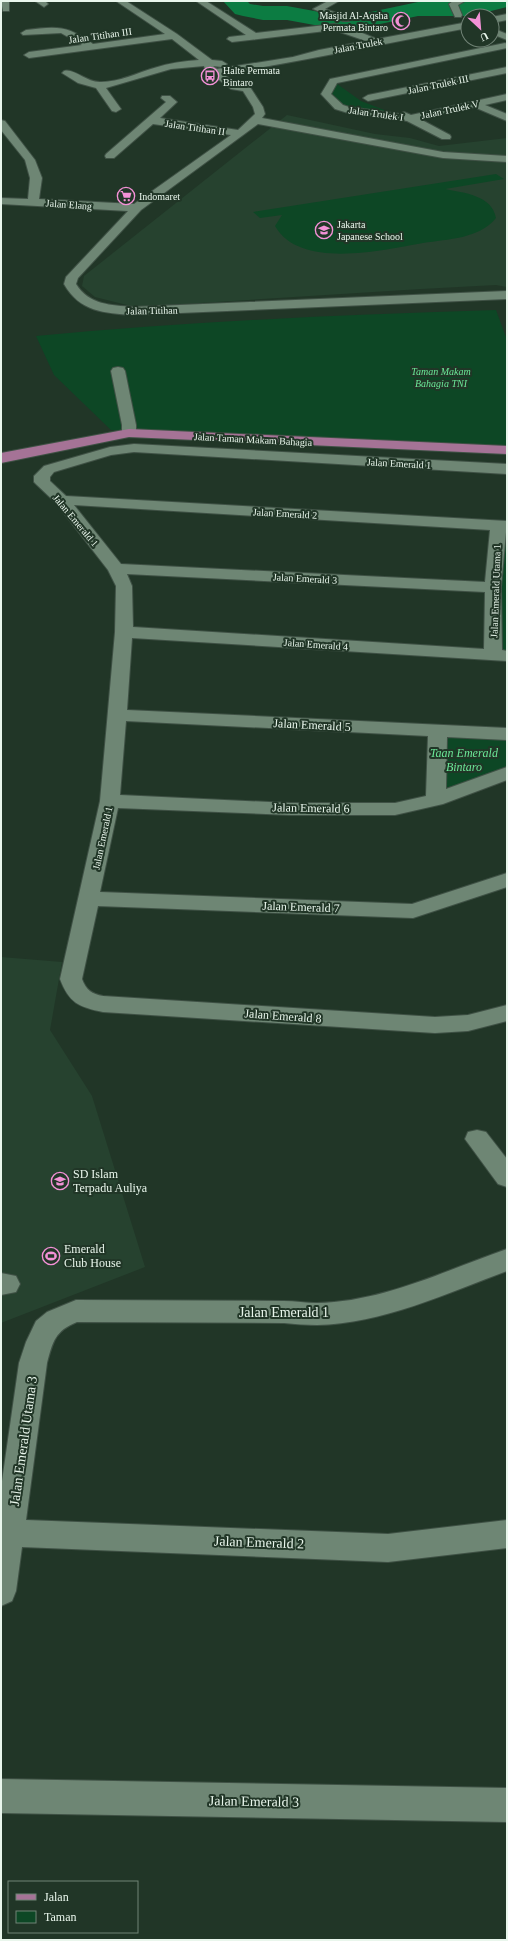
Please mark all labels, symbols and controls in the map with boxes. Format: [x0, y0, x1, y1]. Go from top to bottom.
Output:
north arrow [460, 8, 500, 48]
place label: Masjid Al-Aqsha Permata Bintaro [319, 10, 389, 33]
mosque icon: Masjid Al-Aqsha Permata Bintaro [391, 11, 411, 31]
street label: Jalan Titihan III [68, 26, 132, 45]
text: U [478, 30, 491, 44]
street label: Jalan Trulek [333, 35, 383, 56]
place label: Halte Permata Bintaro [223, 65, 280, 88]
bus stop icon: Halte Permata Bintaro [200, 66, 220, 86]
street label: Jalan Trulek III [407, 73, 469, 96]
street label: Jalan Trulek V [420, 98, 481, 121]
street label: Jalan Trulek I [348, 104, 404, 123]
street label: Jalan Titihan II [164, 118, 226, 137]
supermarket icon: Indomaret [116, 186, 136, 206]
place label: Indomaret [139, 191, 180, 202]
street label: Jalan Elang [45, 197, 92, 212]
place label: Jakarta Japanese School [337, 219, 403, 242]
school or university icon: Jakarta Japanese School [314, 220, 334, 240]
street label: Jalan Titihan [126, 305, 178, 316]
park label: Taman Makam Bahagia TNI [411, 366, 471, 389]
street label: Jalan Taman Makam Bahagia [194, 431, 313, 448]
street label: Jalan Emerald 1 [367, 456, 431, 471]
street label: Jalan Emerald 1 [51, 492, 101, 549]
street label: Jalan Emerald 2 [253, 506, 317, 521]
street label: Jalan Emerald Utama 1 [488, 544, 503, 638]
street label: Jalan Emerald 3 [273, 571, 337, 586]
street label: Jalan Emerald 4 [283, 637, 348, 652]
street label: Jalan Emerald 5 [273, 716, 351, 734]
park label: Taan Emerald Bintaro [430, 746, 499, 774]
street label: Jalan Emerald 6 [272, 800, 350, 816]
street label: Jalan Emerald 1 [90, 805, 115, 871]
street label: Jalan Emerald 7 [262, 899, 340, 915]
street label: Jalan Emerald 8 [244, 1006, 322, 1026]
place label: SD Islam Terpadu Auliya [73, 1167, 148, 1195]
school or university icon: SD Islam Terpadu Auliya [50, 1171, 70, 1191]
place label: Emerald Club House [64, 1242, 121, 1270]
sports icon: Emerald Club House [41, 1246, 61, 1266]
street label: Jalan Emerald 1 [239, 1305, 329, 1320]
street label: Jalan Emerald Utama 3 [7, 1375, 40, 1507]
street label: Jalan Emerald 2 [214, 1533, 304, 1552]
street label: Jalan Emerald 3 [209, 1793, 299, 1810]
legend [8, 1881, 138, 1933]
text: Jalan [44, 1890, 69, 1904]
text: Taman [44, 1910, 76, 1924]

